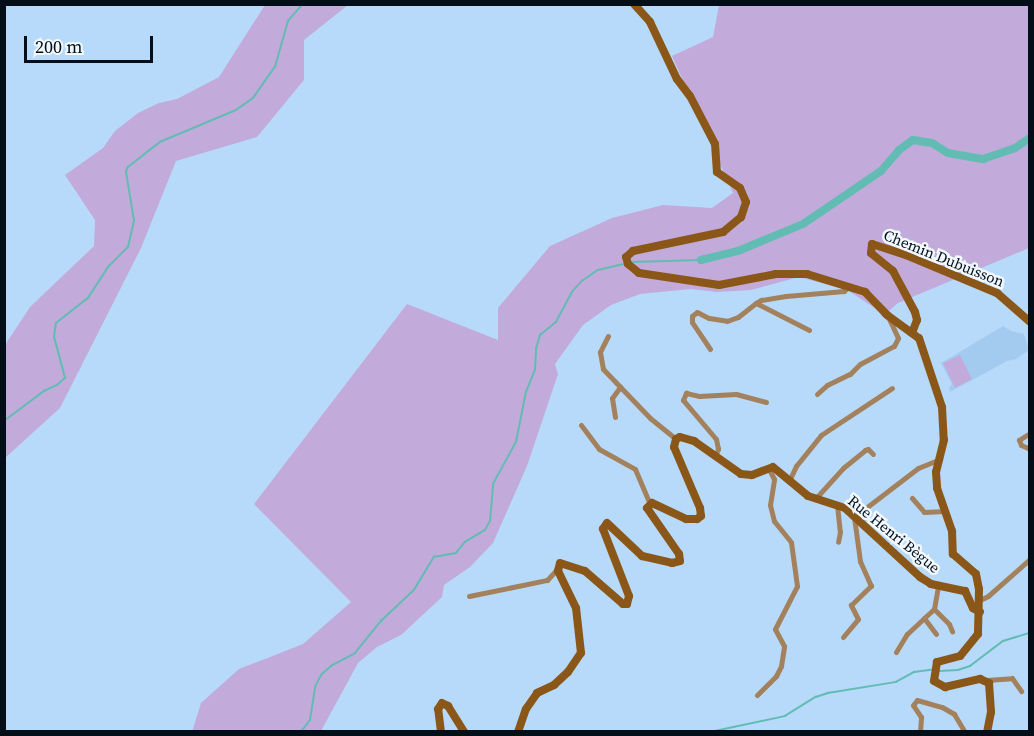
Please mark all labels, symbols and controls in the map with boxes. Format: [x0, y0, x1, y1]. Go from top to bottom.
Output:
scale bar [27, 24, 156, 62]
text: 200 m [35, 34, 82, 59]
street label: Chemin Dubuisson [881, 226, 1007, 290]
street label: Rue Henri Bègue [844, 491, 944, 577]

